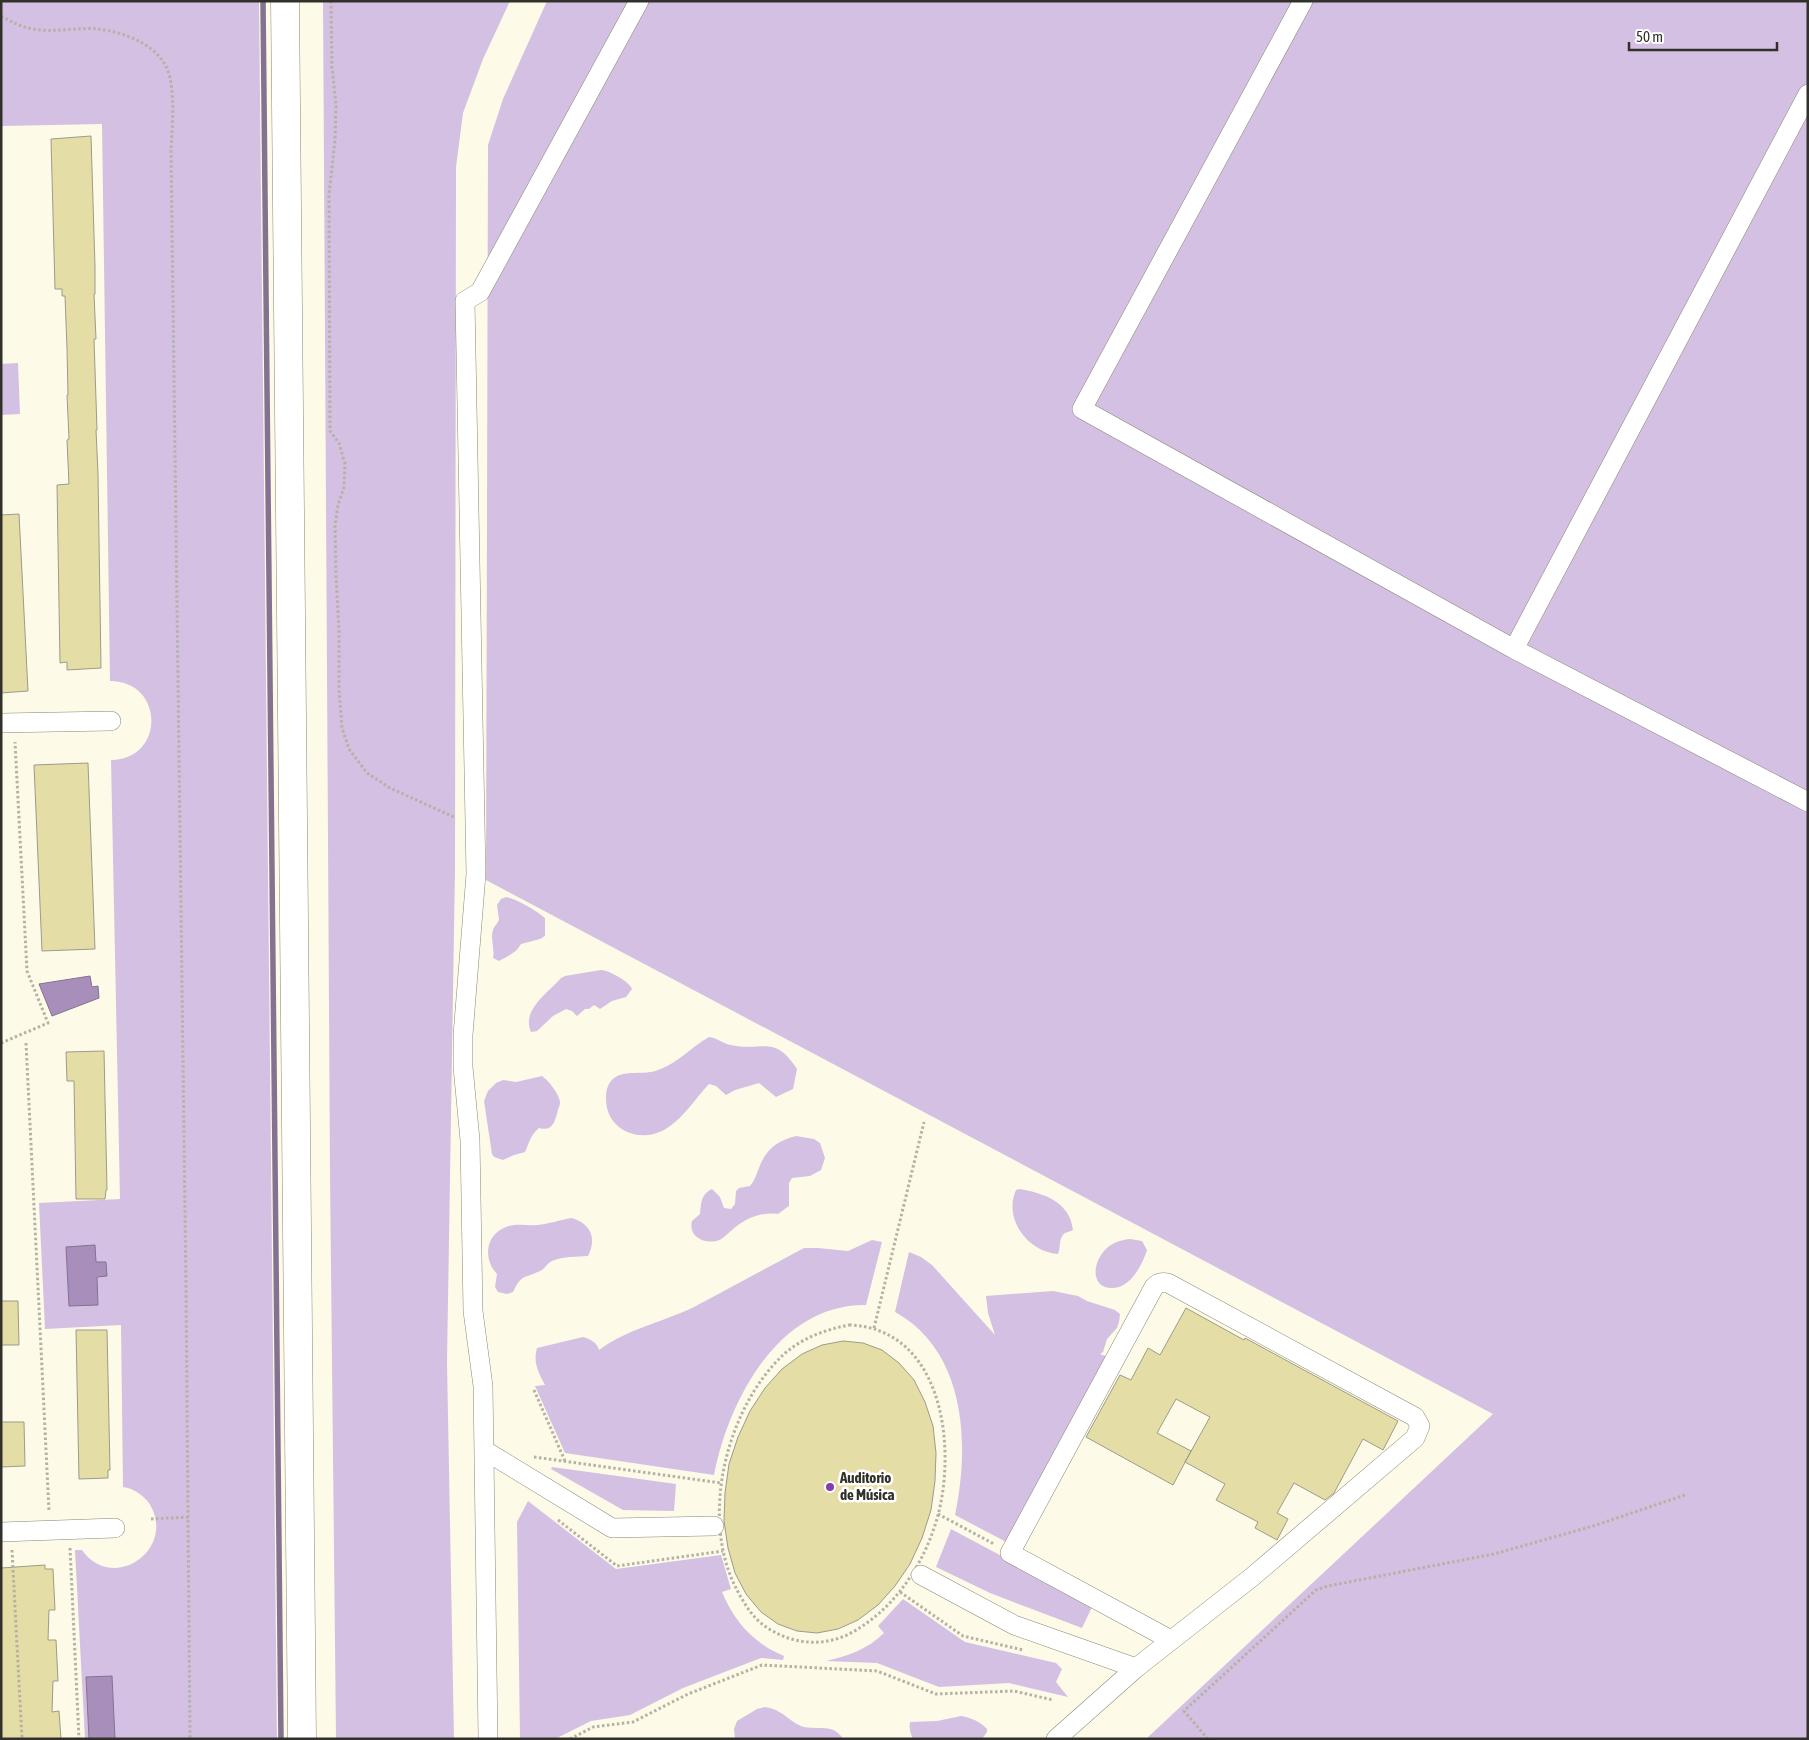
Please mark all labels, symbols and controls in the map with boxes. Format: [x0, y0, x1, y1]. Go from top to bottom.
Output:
scale bar [1629, 20, 1776, 52]
text: 50 m [1636, 28, 1663, 45]
place label: Auditorio de Música [839, 1469, 895, 1503]
marker: Auditorio de Música [824, 1481, 836, 1493]

